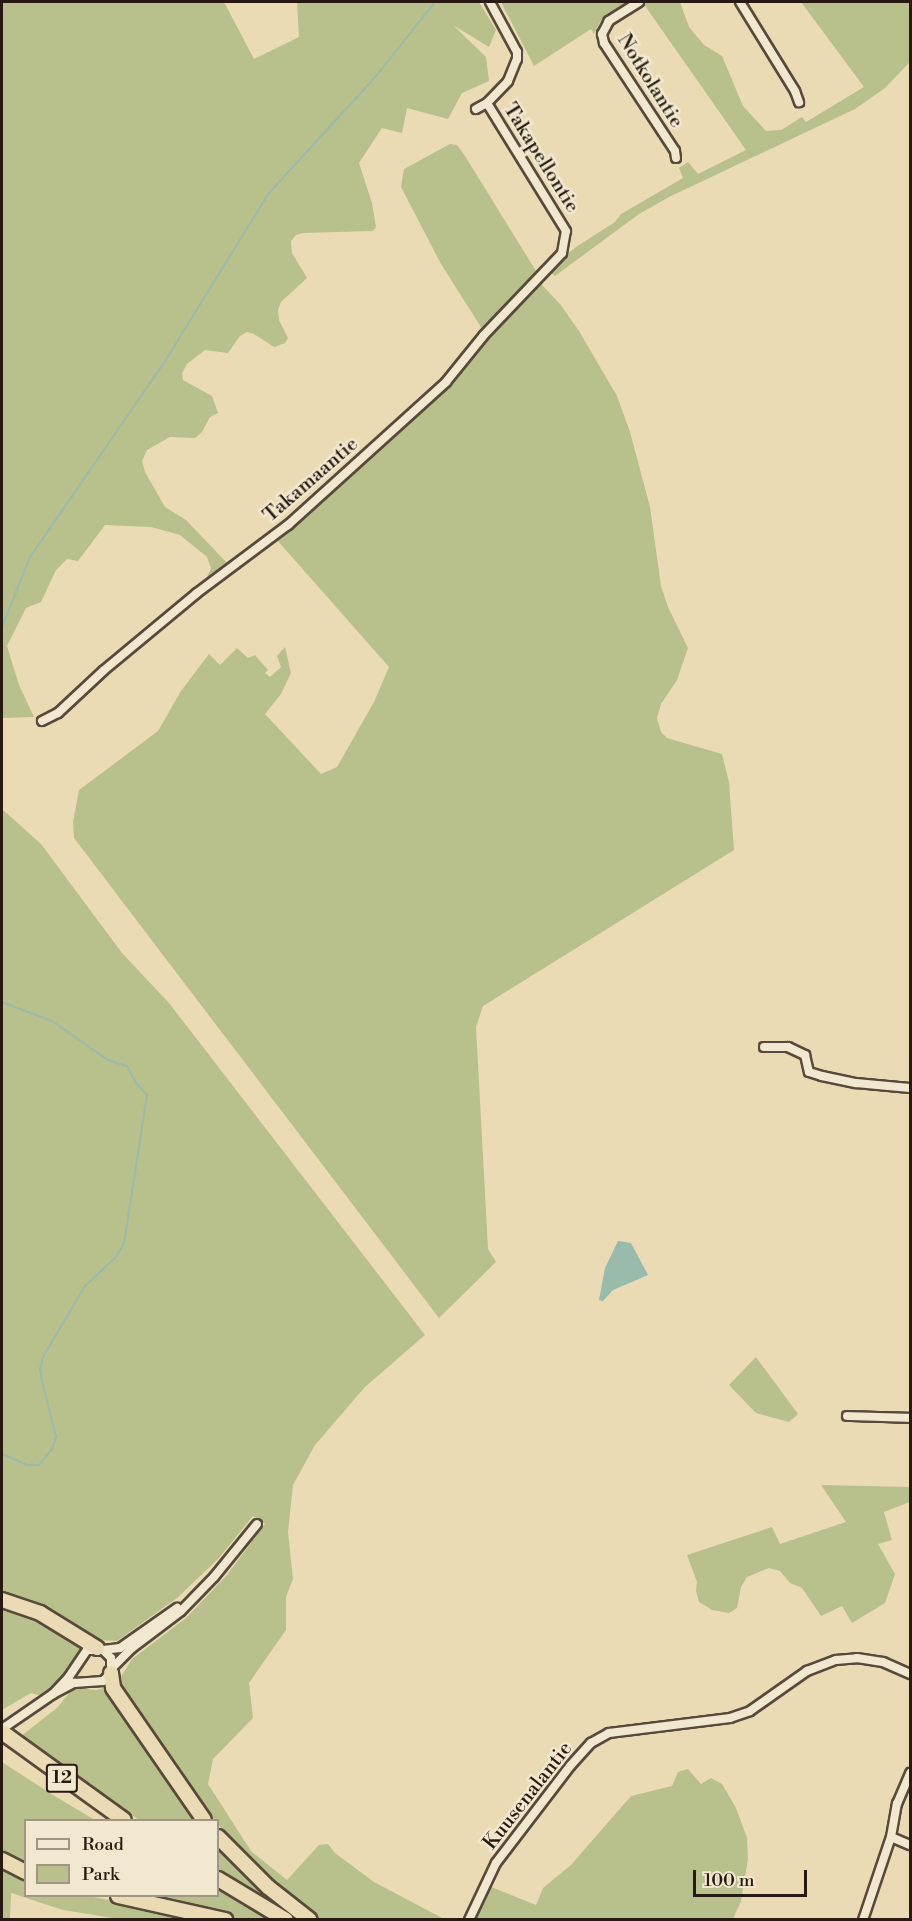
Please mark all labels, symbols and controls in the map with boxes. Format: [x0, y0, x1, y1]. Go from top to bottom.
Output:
street label: Notkolantie [612, 30, 688, 132]
street label: Takapellontie [498, 99, 584, 217]
street label: Takamaantie [259, 432, 363, 528]
street label: Kuusenalantie [478, 1737, 578, 1855]
road number: 12 [46, 1763, 78, 1793]
legend [24, 1819, 219, 1897]
text: Road [82, 1833, 124, 1856]
scale bar [696, 1858, 810, 1896]
text: Park [82, 1863, 119, 1886]
text: 100 m [704, 1869, 755, 1892]

